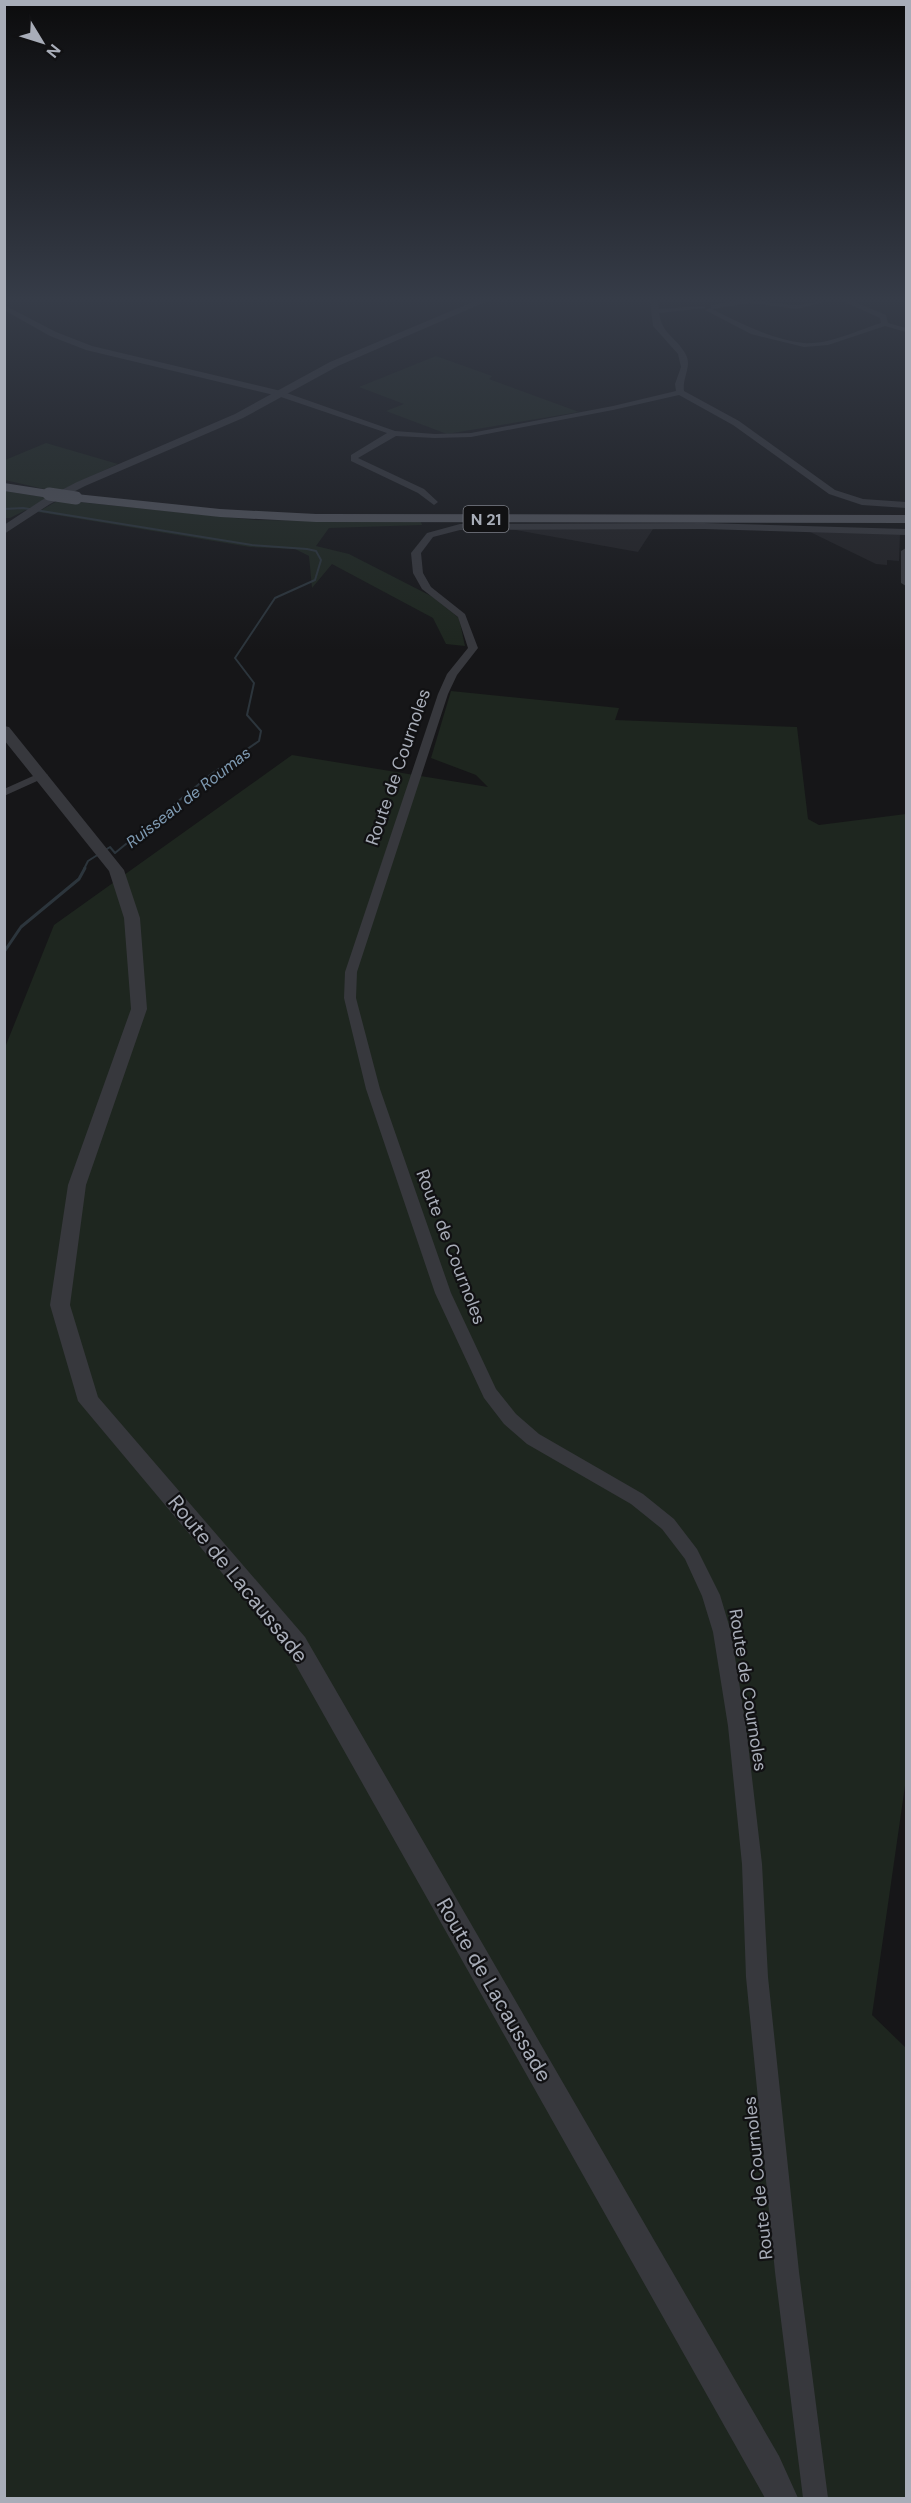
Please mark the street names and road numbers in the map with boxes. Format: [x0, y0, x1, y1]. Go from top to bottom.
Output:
road number: N 21 [464, 506, 508, 532]
street label: Route de Cournoles [360, 686, 436, 848]
street label: Route de Cournoles [410, 1166, 492, 1328]
street label: Route de Lacaussade [162, 1489, 314, 1669]
street label: Route de Cournoles [723, 1607, 773, 1773]
street label: Route de Lacaussade [430, 1893, 558, 2087]
street label: Route de Cournoles [737, 2095, 779, 2261]

